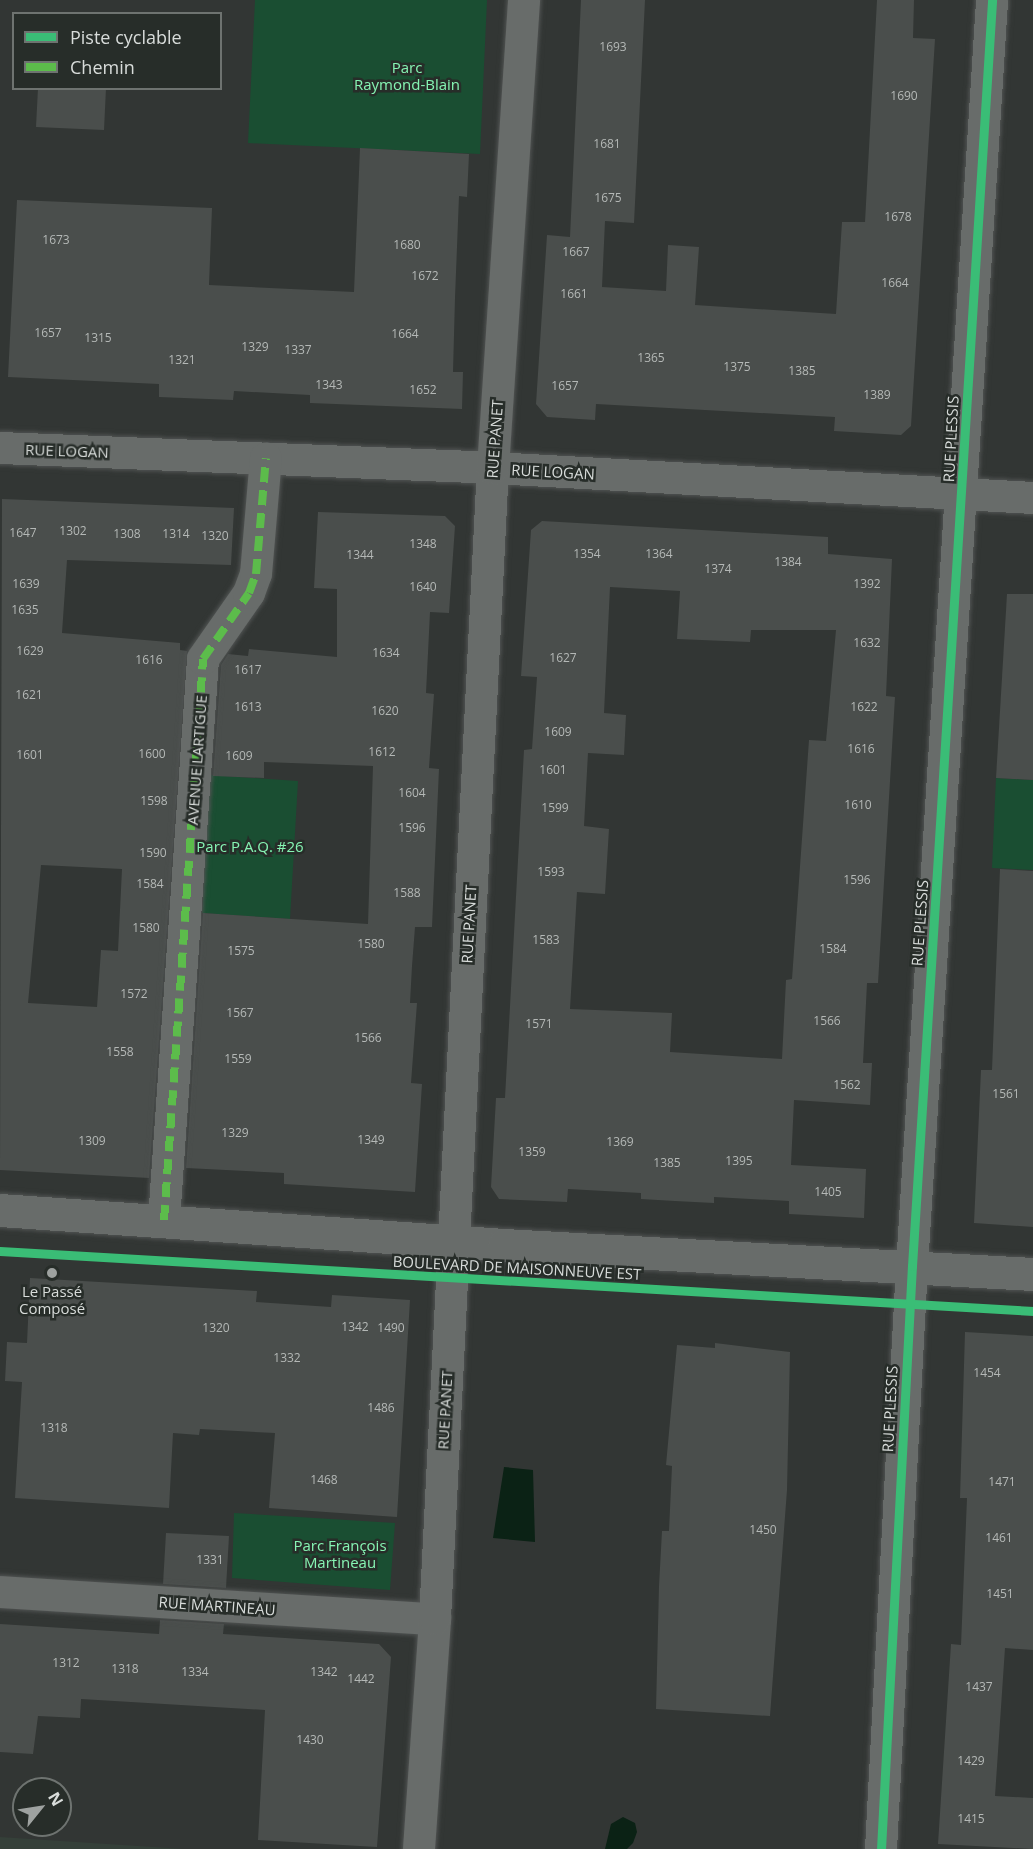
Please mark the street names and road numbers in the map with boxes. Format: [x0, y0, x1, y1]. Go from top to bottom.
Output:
street label: RUE PLESSIS [940, 395, 962, 483]
street label: RUE PANET [483, 399, 507, 479]
street label: RUE LOGAN [25, 441, 109, 461]
street label: RUE LOGAN [511, 461, 595, 483]
street label: AVENUE LARTIGUE [183, 694, 211, 826]
street label: RUE PLESSIS [908, 879, 932, 967]
street label: RUE PANET [458, 884, 480, 964]
street label: BOULEVARD DE MAISONNEUVE EST [392, 1252, 642, 1284]
street label: RUE PLESSIS [879, 1365, 901, 1453]
street label: RUE PANET [434, 1370, 456, 1450]
street label: RUE MARTINEAU [158, 1593, 276, 1619]

